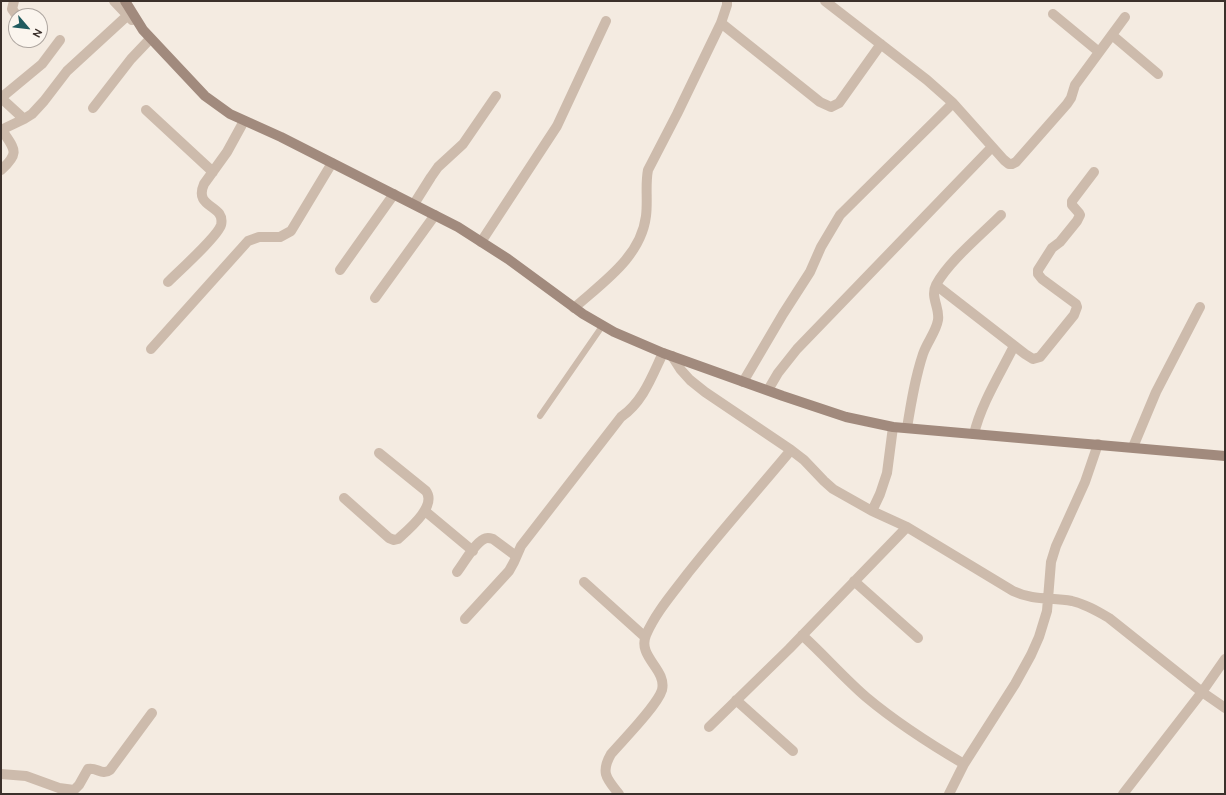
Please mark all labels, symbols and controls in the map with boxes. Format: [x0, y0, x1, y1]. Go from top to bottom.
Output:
north arrow [8, 8, 48, 48]
text: N [30, 27, 45, 40]

